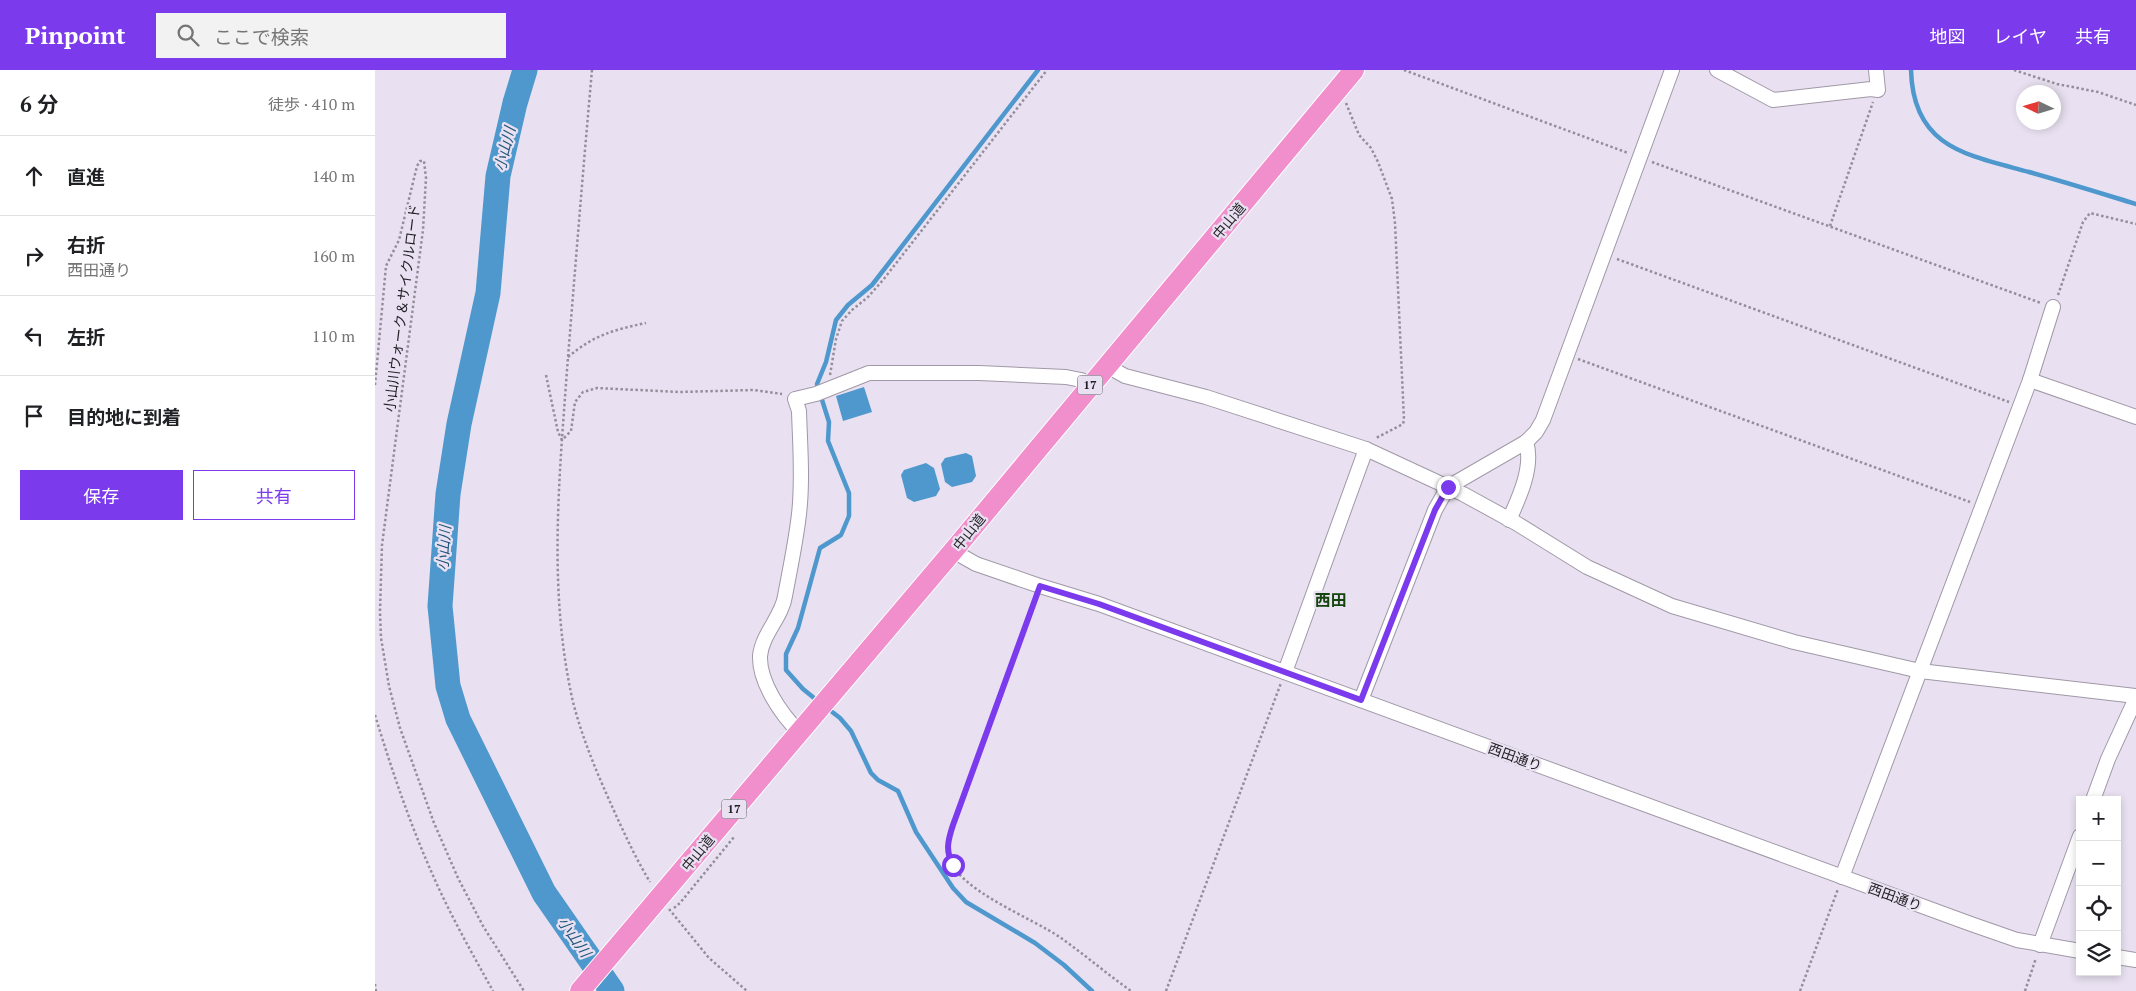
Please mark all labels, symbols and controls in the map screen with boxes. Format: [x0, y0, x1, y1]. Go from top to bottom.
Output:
search box [156, 13, 506, 58]
text: Pinpoint [25, 19, 126, 51]
icon: search [174, 21, 202, 49]
text: ここで検索 [214, 24, 309, 49]
text: 地図 [1930, 24, 1966, 48]
text: レイヤ [1994, 24, 2047, 48]
text: 共有 [2075, 24, 2111, 48]
north arrow [2016, 85, 2061, 130]
text: 6 分 [20, 90, 59, 118]
text: 徒歩 · 410 m [268, 93, 355, 115]
water label: 小山川 [489, 123, 520, 173]
icon: ahead [20, 162, 48, 190]
text: 直進 [67, 164, 105, 189]
text: 140 m [312, 165, 355, 187]
street label: 中山道 [1208, 198, 1249, 243]
street label: 小山川ウォーク＆サイクルロード [379, 203, 424, 413]
text: 右折 [67, 232, 105, 257]
icon: right [20, 242, 48, 270]
text: 160 m [312, 245, 355, 267]
text: 西田通り [67, 259, 131, 281]
icon: left [20, 322, 48, 350]
text: 左折 [67, 324, 105, 349]
text: 110 m [312, 325, 355, 347]
road number: 17 [1077, 376, 1103, 394]
icon: arrive [20, 402, 48, 430]
text: 目的地に到着 [67, 404, 181, 429]
button: 保存 [20, 470, 183, 520]
button: 共有 [193, 470, 355, 520]
route end [1437, 476, 1460, 499]
street label: 中山道 [948, 509, 989, 554]
water label: 小山川 [431, 523, 455, 571]
district label: 西田 [1315, 589, 1347, 611]
street label: 西田通り [1486, 738, 1545, 775]
map controls [2076, 796, 2121, 976]
button: + [2076, 796, 2121, 841]
road number: 17 [721, 800, 747, 819]
street label: 中山道 [677, 830, 718, 875]
button: − [2076, 841, 2121, 886]
route start [942, 854, 965, 877]
street label: 西田通り [1866, 878, 1925, 915]
button: locate [2076, 886, 2121, 931]
water label: 小山川 [554, 912, 597, 962]
button: layers [2076, 931, 2121, 976]

